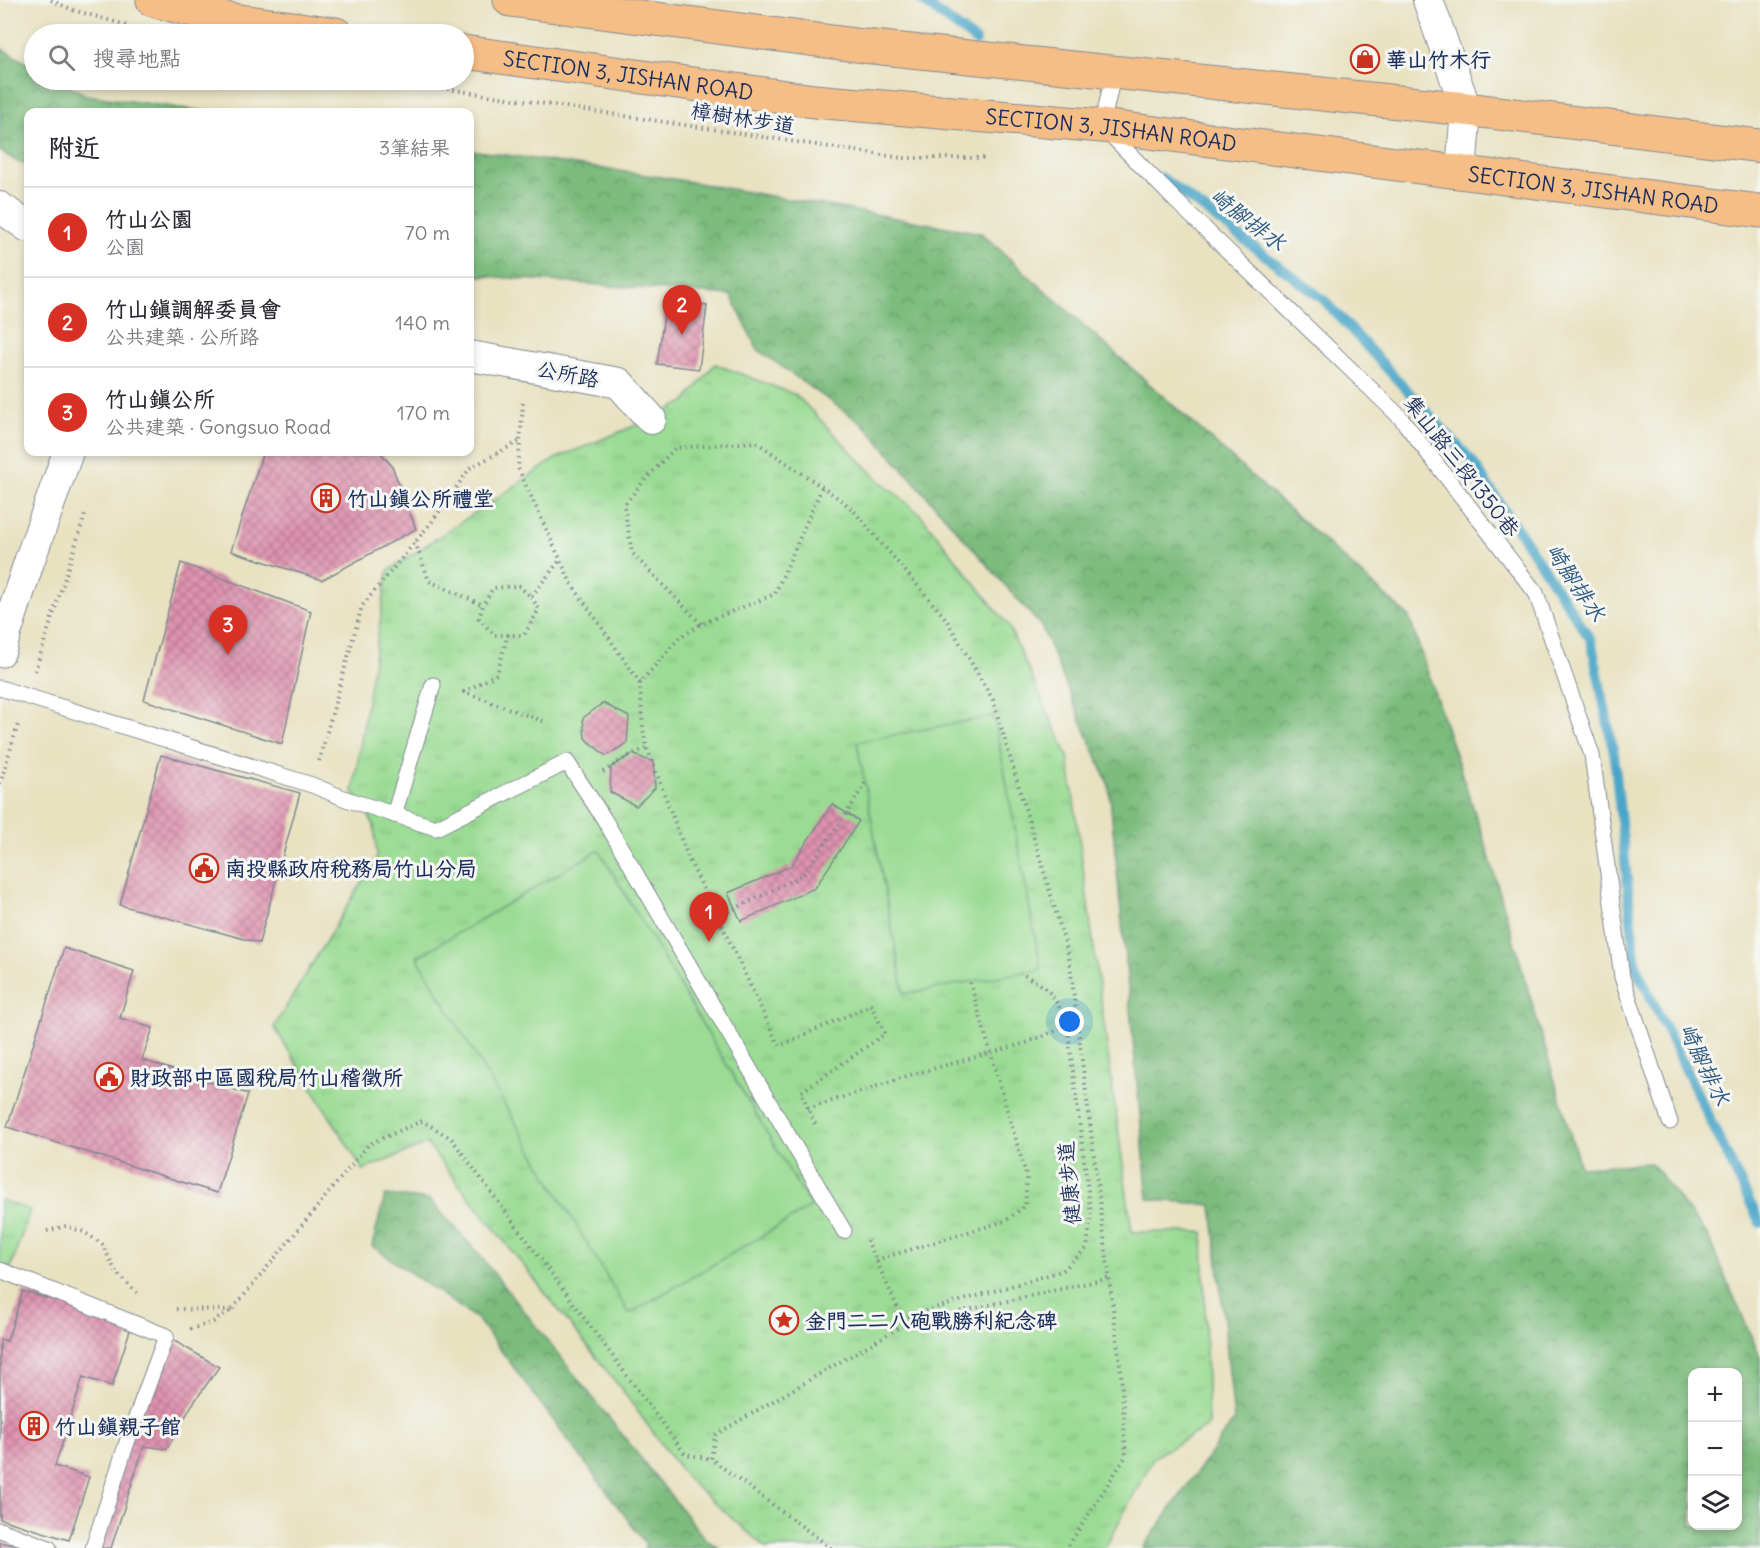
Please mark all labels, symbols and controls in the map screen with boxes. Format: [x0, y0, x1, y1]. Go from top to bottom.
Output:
search box [24, 24, 474, 90]
icon: search [45, 41, 78, 74]
shop icon: 華山竹木行 [1349, 43, 1381, 75]
text: 搜尋地點 [93, 44, 181, 72]
street label: SECTION 3, JISHAN ROAD [502, 44, 755, 106]
place label: 華山竹木行 [1386, 46, 1491, 73]
street label: 樟樹林步道 [689, 96, 797, 140]
street label: SECTION 3, JISHAN ROAD [985, 102, 1238, 157]
text: 附近 [48, 131, 100, 164]
text: 3筆結果 [379, 135, 450, 160]
street label: SECTION 3, JISHAN ROAD [1467, 160, 1720, 219]
water label: 崎腳排水 [1204, 181, 1292, 257]
text: 竹山公園 [105, 205, 193, 233]
text: 1 [64, 220, 71, 245]
text: 70 m [405, 220, 450, 245]
text: 公園 [105, 234, 145, 259]
pin: 2 [662, 286, 702, 335]
text: 竹山鎮調解委員會 [105, 295, 281, 323]
text: 2 [62, 310, 73, 335]
text: 140 m [395, 310, 450, 335]
text: 公共建築 · 公所路 [105, 324, 259, 349]
street label: 公所路 [535, 355, 601, 393]
text: 竹山鎮公所 [105, 385, 215, 413]
street label: 集山路三段1350巷 [1398, 390, 1526, 542]
text: 3 [62, 400, 73, 425]
text: 170 m [397, 400, 450, 425]
text: 公共建築 · Gongsuo Road [105, 414, 331, 439]
building icon: 竹山鎮公所禮堂 [310, 482, 342, 514]
place label: 竹山鎮公所禮堂 [347, 485, 494, 512]
water label: 崎腳排水 [1540, 538, 1613, 627]
pin: 3 [208, 606, 248, 655]
public building icon: 南投縣政府稅務局竹山分局 [188, 852, 220, 884]
place label: 南投縣政府稅務局竹山分局 [225, 855, 477, 882]
pin: 1 [690, 892, 728, 942]
your location [1055, 1007, 1084, 1036]
water label: 崎腳排水 [1673, 1018, 1737, 1111]
public building icon: 財政部中區國稅局竹山稽徵所 [93, 1061, 125, 1093]
place label: 財政部中區國稅局竹山稽徵所 [130, 1064, 403, 1091]
street label: 健康步道 [1052, 1140, 1086, 1226]
place icon: 金門二二八砲戰勝利紀念碑 [768, 1304, 800, 1336]
place label: 金門二二八砲戰勝利紀念碑 [805, 1307, 1057, 1334]
map controls [1688, 1368, 1742, 1530]
button: + [1688, 1368, 1742, 1422]
building icon: 竹山鎮親子館 [18, 1410, 50, 1442]
place label: 竹山鎮親子館 [55, 1413, 181, 1440]
button: − [1688, 1422, 1742, 1476]
button: layers [1688, 1476, 1742, 1530]

